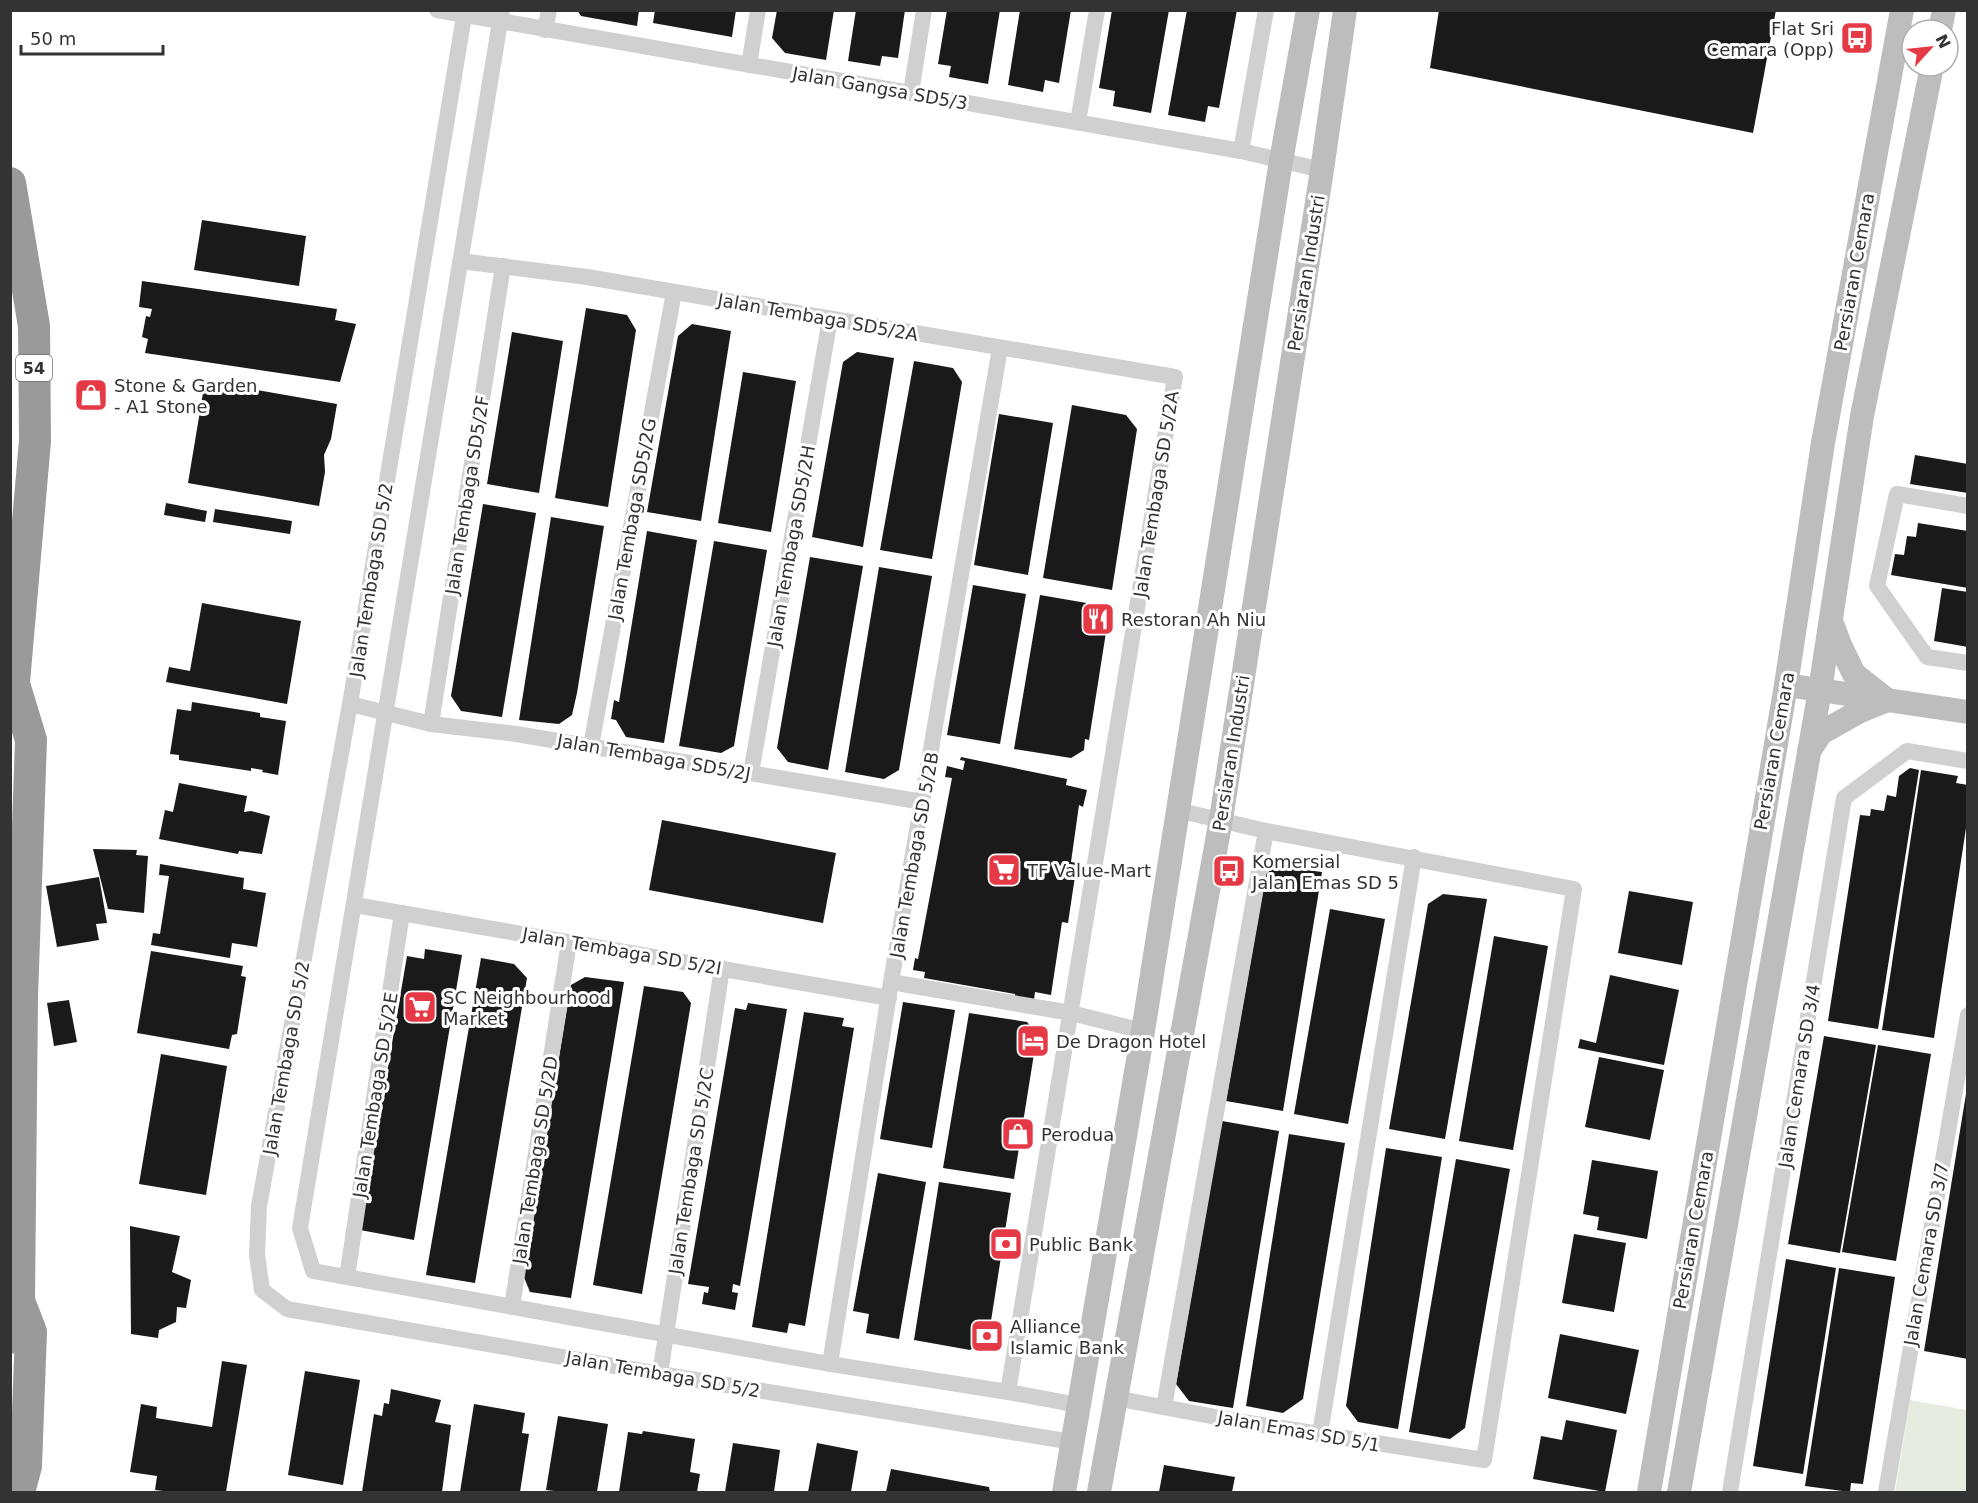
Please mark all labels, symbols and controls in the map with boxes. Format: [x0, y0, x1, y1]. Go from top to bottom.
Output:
scale bar [21, 18, 164, 56]
place label: Flat Sri Cemara (Opp) [1707, 18, 1834, 60]
north arrow [1900, 18, 1960, 78]
bus stop icon: Flat Sri Cemara (Opp) [1839, 20, 1875, 56]
text: 50 m [30, 28, 76, 49]
text: N [1931, 31, 1954, 52]
street label: Jalan Gangsa SD5/3 [790, 62, 969, 114]
street label: Persiaran Cemara [1830, 191, 1878, 353]
street label: Persiaran Industri [1283, 193, 1329, 353]
street label: Jalan Tembaga SD5/2A [715, 289, 921, 345]
road number: 54 [16, 355, 52, 381]
place label: Stone & Garden - A1 Stone [114, 375, 257, 417]
shop icon: Stone & Garden - A1 Stone [73, 377, 109, 413]
street label: Jalan Tembaga SD 5/2A [1129, 388, 1183, 600]
street label: Jalan Tembaga SD5/2F [441, 394, 493, 597]
street label: Jalan Tembaga SD5/2G [604, 416, 660, 623]
street label: Jalan Tembaga SD5/2H [763, 443, 819, 649]
street label: Jalan Tembaga SD 5/2 [345, 481, 397, 680]
restaurant icon: Restoran Ah Niu [1080, 601, 1116, 637]
place label: Restoran Ah Niu [1121, 609, 1266, 630]
street label: Persiaran Cemara [1750, 670, 1798, 832]
street label: Persiaran Industri [1208, 673, 1254, 833]
street label: Jalan Tembaga SD5/2J [555, 729, 752, 784]
street label: Jalan Tembaga SD 5/2B [885, 750, 942, 961]
place label: Komersial Jalan Emas SD 5 [1251, 851, 1399, 893]
supermarket icon: TF Value-Mart [986, 852, 1022, 888]
bus stop icon: Komersial Jalan Emas SD 5 [1211, 853, 1247, 889]
place label: TF Value-Mart [1026, 860, 1151, 881]
street label: Jalan Tembaga SD 5/2I [520, 923, 723, 979]
street label: Jalan Tembaga SD 5/2 [258, 959, 313, 1158]
street label: Jalan Cemara SD 3/4 [1774, 983, 1824, 1170]
place label: SC Neighbourhood Market [443, 987, 611, 1029]
supermarket icon: SC Neighbourhood Market [402, 989, 438, 1025]
street label: Jalan Tembaga SD 5/2E [348, 991, 402, 1200]
hotel icon: De Dragon Hotel [1015, 1023, 1051, 1059]
place label: De Dragon Hotel [1056, 1031, 1206, 1052]
street label: Jalan Tembaga SD 5/2D [508, 1054, 562, 1267]
street label: Jalan Tembaga SD 5/2C [664, 1066, 718, 1277]
shop icon: Perodua [1000, 1116, 1036, 1152]
place label: Perodua [1041, 1124, 1114, 1145]
street label: Persiaran Cemara [1669, 1149, 1717, 1311]
street label: Jalan Cemara SD 3/7 [1899, 1161, 1952, 1348]
bank icon: Public Bank [988, 1226, 1024, 1262]
place label: Public Bank [1029, 1234, 1134, 1255]
place label: Alliance Islamic Bank [1010, 1316, 1125, 1358]
bank icon: Alliance Islamic Bank [969, 1318, 1005, 1354]
street label: Jalan Tembaga SD 5/2 [563, 1346, 762, 1401]
street label: Jalan Emas SD 5/1 [1215, 1406, 1382, 1456]

